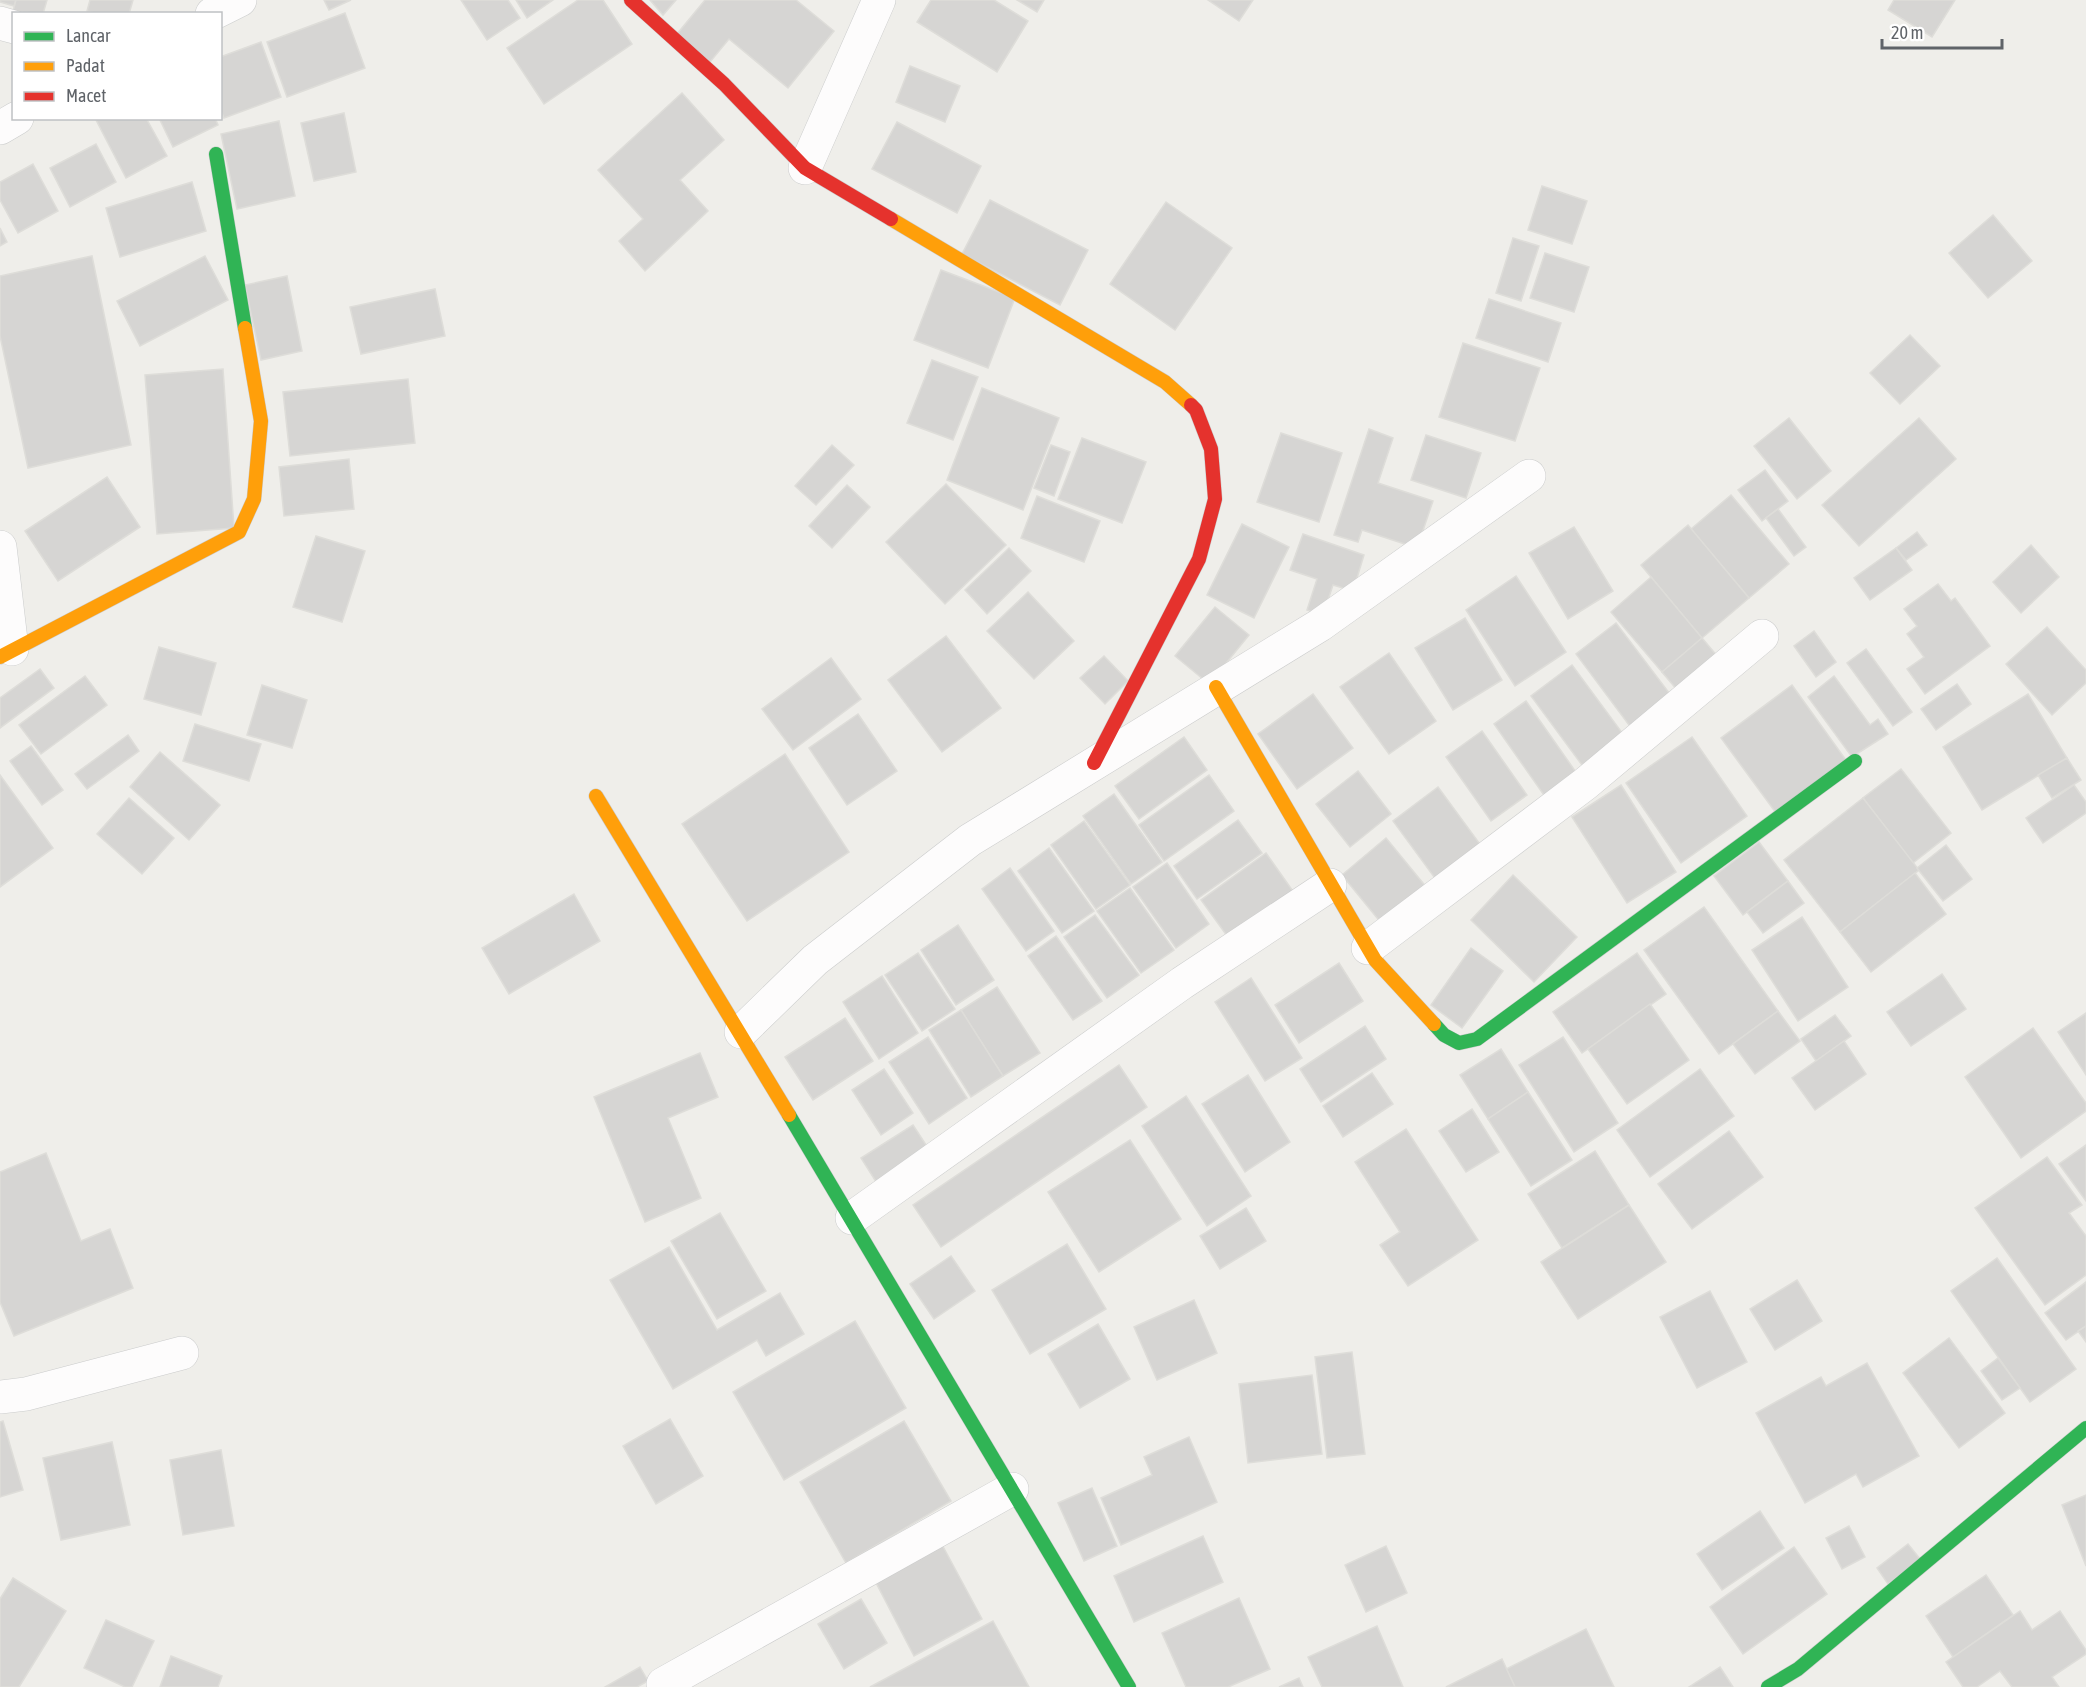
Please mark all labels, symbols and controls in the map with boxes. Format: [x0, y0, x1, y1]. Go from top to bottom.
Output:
legend [12, 12, 222, 120]
scale bar [1882, 12, 2002, 50]
text: 20 m [1891, 22, 1923, 43]
text: Lancar [66, 25, 111, 46]
text: Padat [66, 55, 105, 76]
text: Macet [66, 85, 106, 106]

